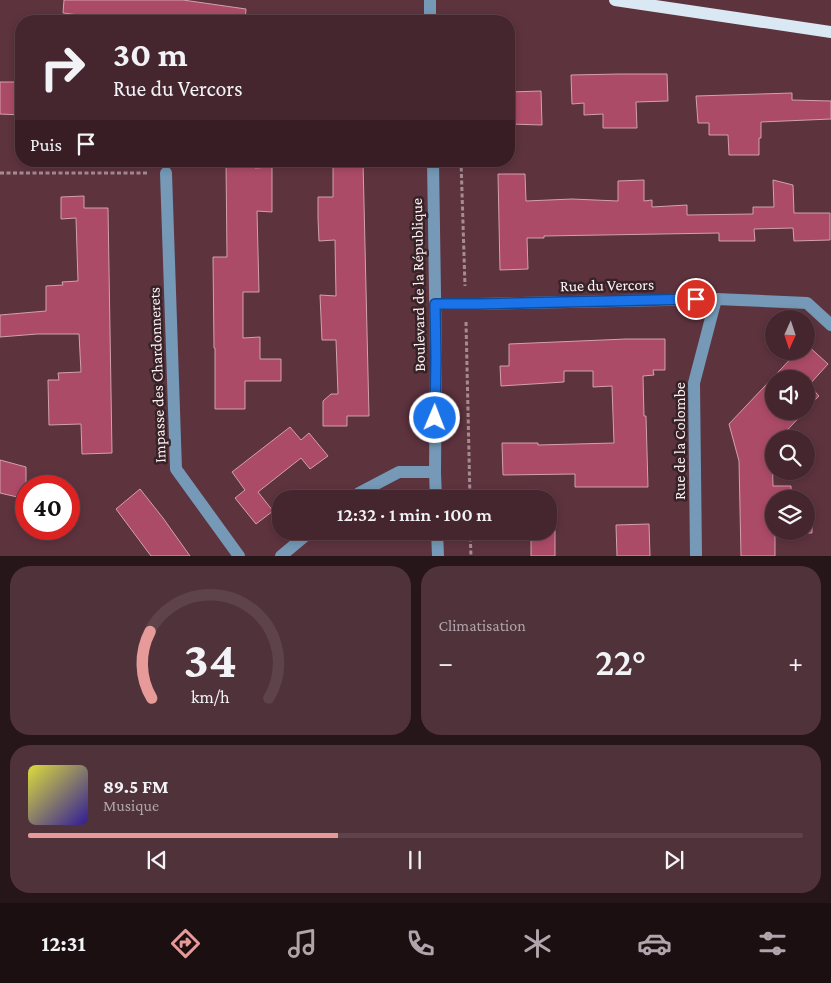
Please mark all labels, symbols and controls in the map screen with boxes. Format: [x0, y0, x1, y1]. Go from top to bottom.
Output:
icon: right [30, 35, 95, 100]
text: 30 m [113, 35, 188, 74]
text: Rue du Vercors [113, 76, 243, 101]
icon: arrive [72, 130, 100, 158]
text: Puis [30, 134, 62, 155]
street label: Boulevard de la République [408, 198, 429, 372]
street label: Rue du Vercors [560, 276, 654, 294]
pin [675, 278, 717, 320]
icon: arrive [682, 285, 710, 313]
street label: Impasse des Chardonnerets [145, 287, 170, 463]
north arrow [765, 310, 815, 360]
map controls [765, 310, 815, 540]
button: sound [765, 370, 815, 420]
street label: Rue de la Colombe [671, 382, 688, 500]
position arrow [408, 391, 460, 443]
button: search [765, 430, 815, 480]
speed limit sign: 40 [15, 475, 80, 540]
button: layers [765, 490, 815, 540]
text: 12:32 · 1 min · 100 m [337, 504, 492, 525]
text: Climatisation [439, 617, 526, 634]
text: 34 [184, 630, 237, 688]
text: 22° [595, 641, 646, 683]
text: − [439, 647, 453, 678]
text: + [788, 647, 803, 678]
text: km/h [191, 687, 230, 707]
text: 89.5 FM [103, 776, 169, 797]
text: Musique [103, 797, 159, 814]
icon: previous [143, 846, 171, 874]
icon: pause [401, 846, 429, 874]
icon: next [660, 846, 688, 874]
icon: directions [168, 926, 203, 961]
icon: music [285, 926, 320, 961]
icon: phone [403, 926, 438, 961]
icon: climate [520, 926, 555, 961]
icon: car [637, 926, 672, 961]
icon: filters [755, 926, 790, 961]
text: 12:31 [41, 931, 86, 956]

